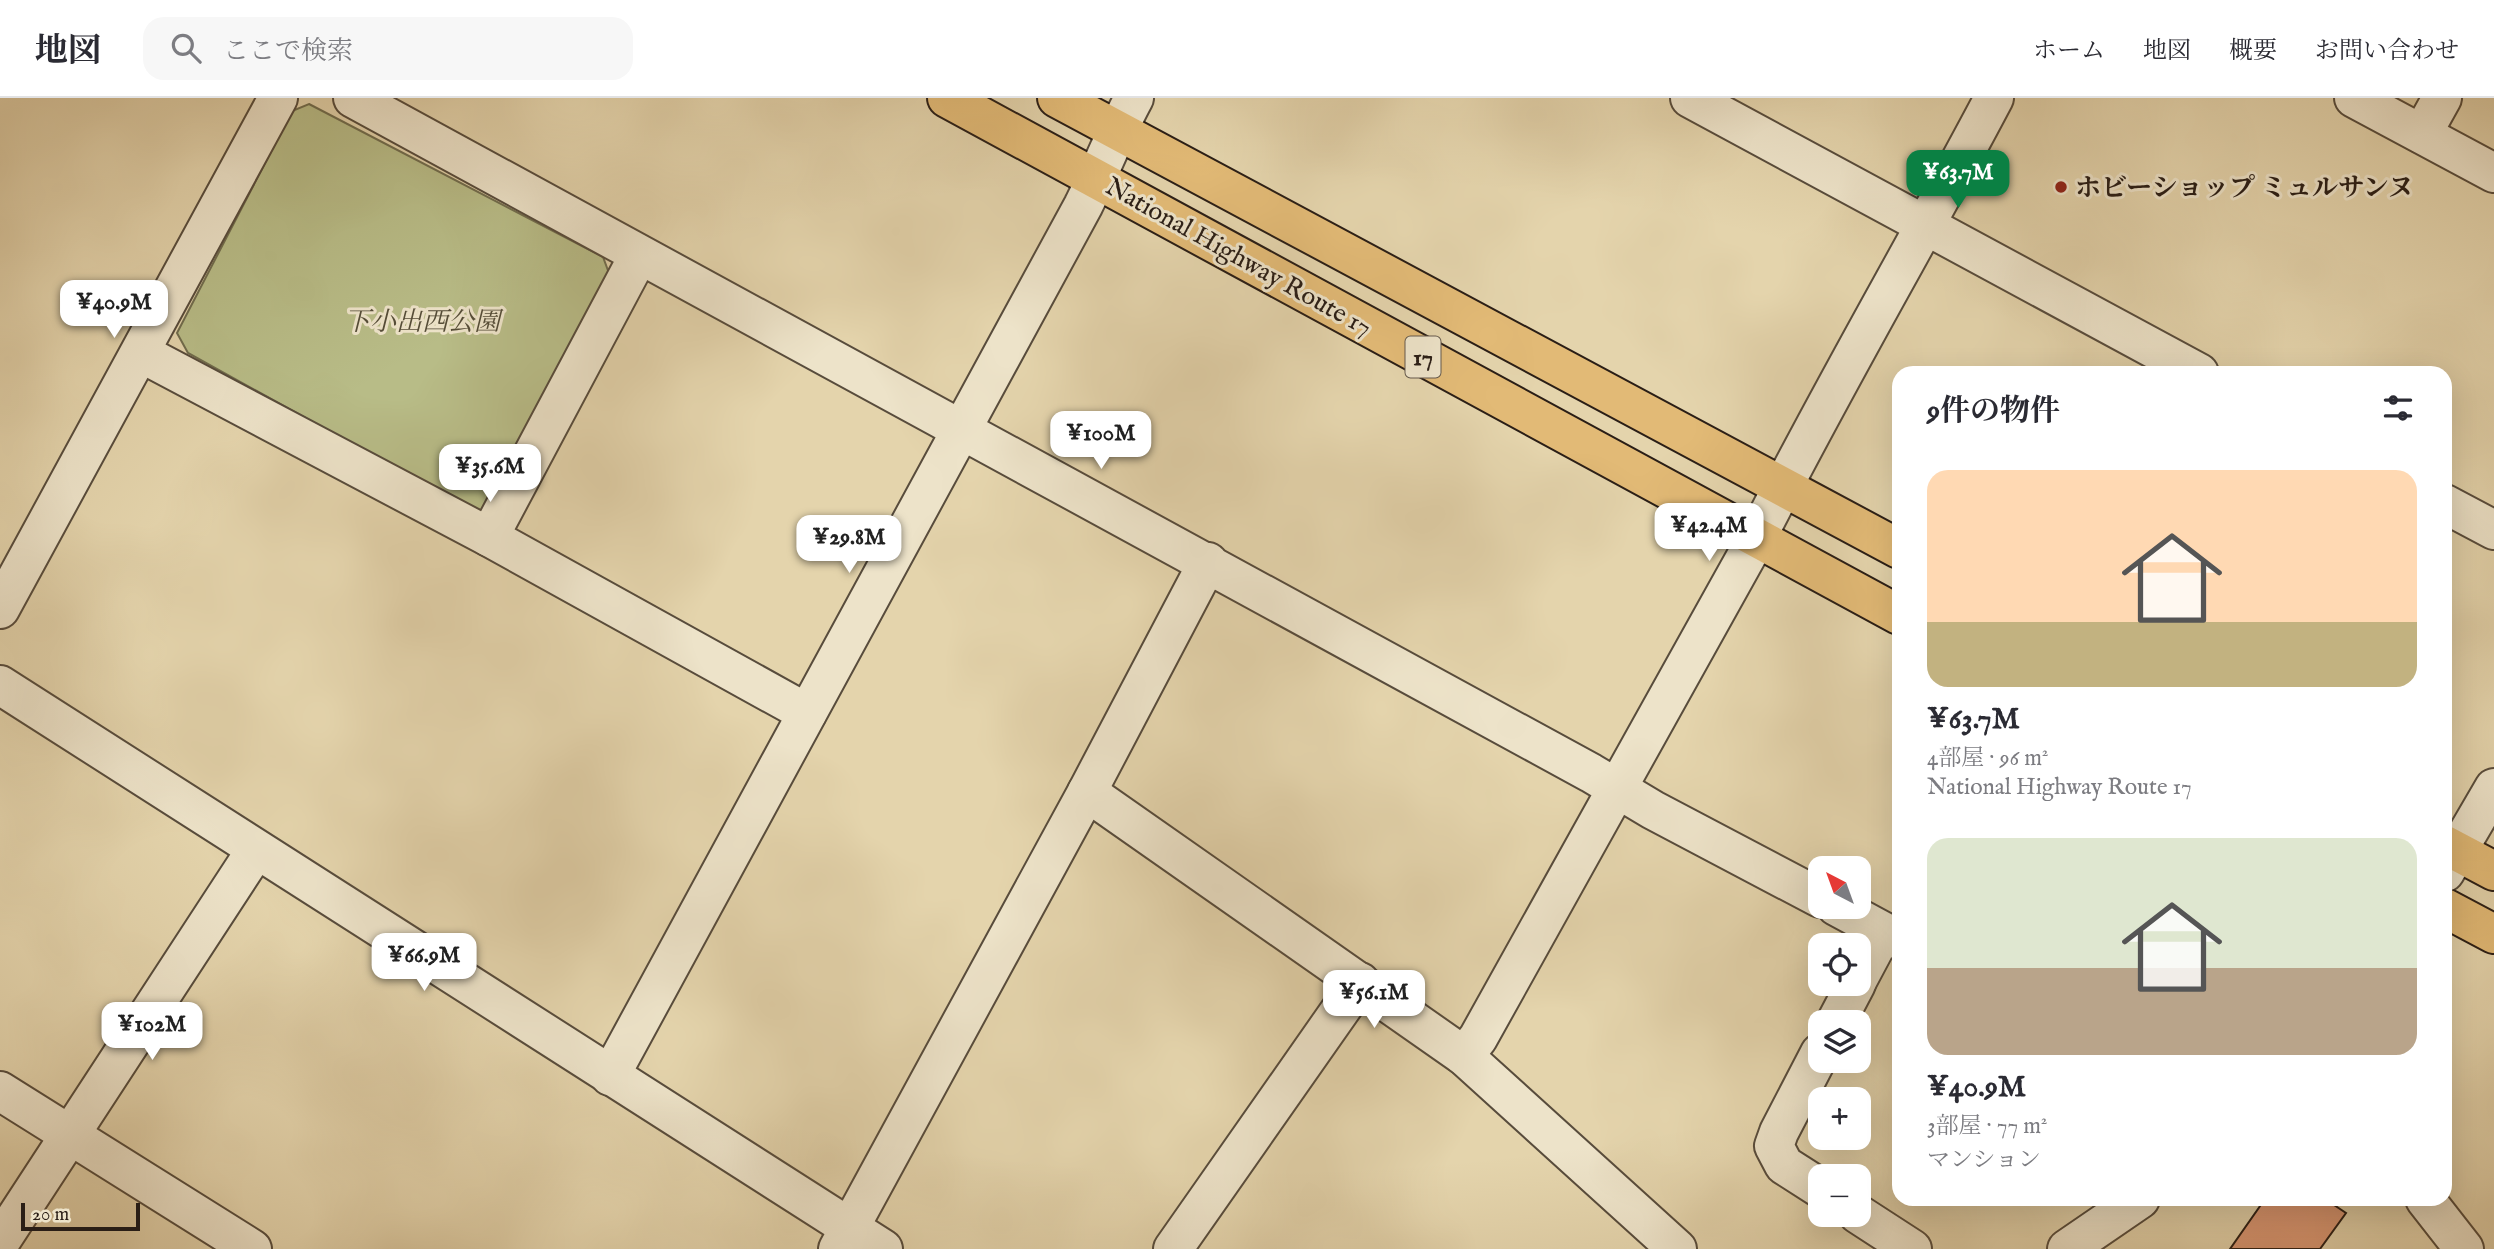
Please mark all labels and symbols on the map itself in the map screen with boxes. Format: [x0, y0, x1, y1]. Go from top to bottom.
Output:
pin: ¥63.7M [1901, 150, 2015, 210]
street label: National Highway Route 17 [1099, 170, 1377, 344]
place label: ホビーショップ ミュルサンヌ [2075, 172, 2414, 205]
marker: ホビーショップ ミュルサンヌ [2053, 179, 2069, 195]
pin: ¥40.9M [57, 280, 171, 340]
park label: 下小出西公園 [344, 306, 504, 339]
road number: 17 [1406, 336, 1440, 378]
pin: ¥100M [1052, 412, 1150, 471]
pin: ¥35.6M [433, 444, 547, 504]
pin: ¥42.4M [1652, 504, 1766, 563]
pin: ¥29.8M [792, 516, 906, 575]
north arrow [1808, 856, 1871, 919]
pin: ¥66.9M [367, 934, 481, 993]
pin: ¥56.1M [1317, 970, 1431, 1030]
pin: ¥102M [103, 1002, 201, 1062]
scale bar [21, 1200, 140, 1232]

